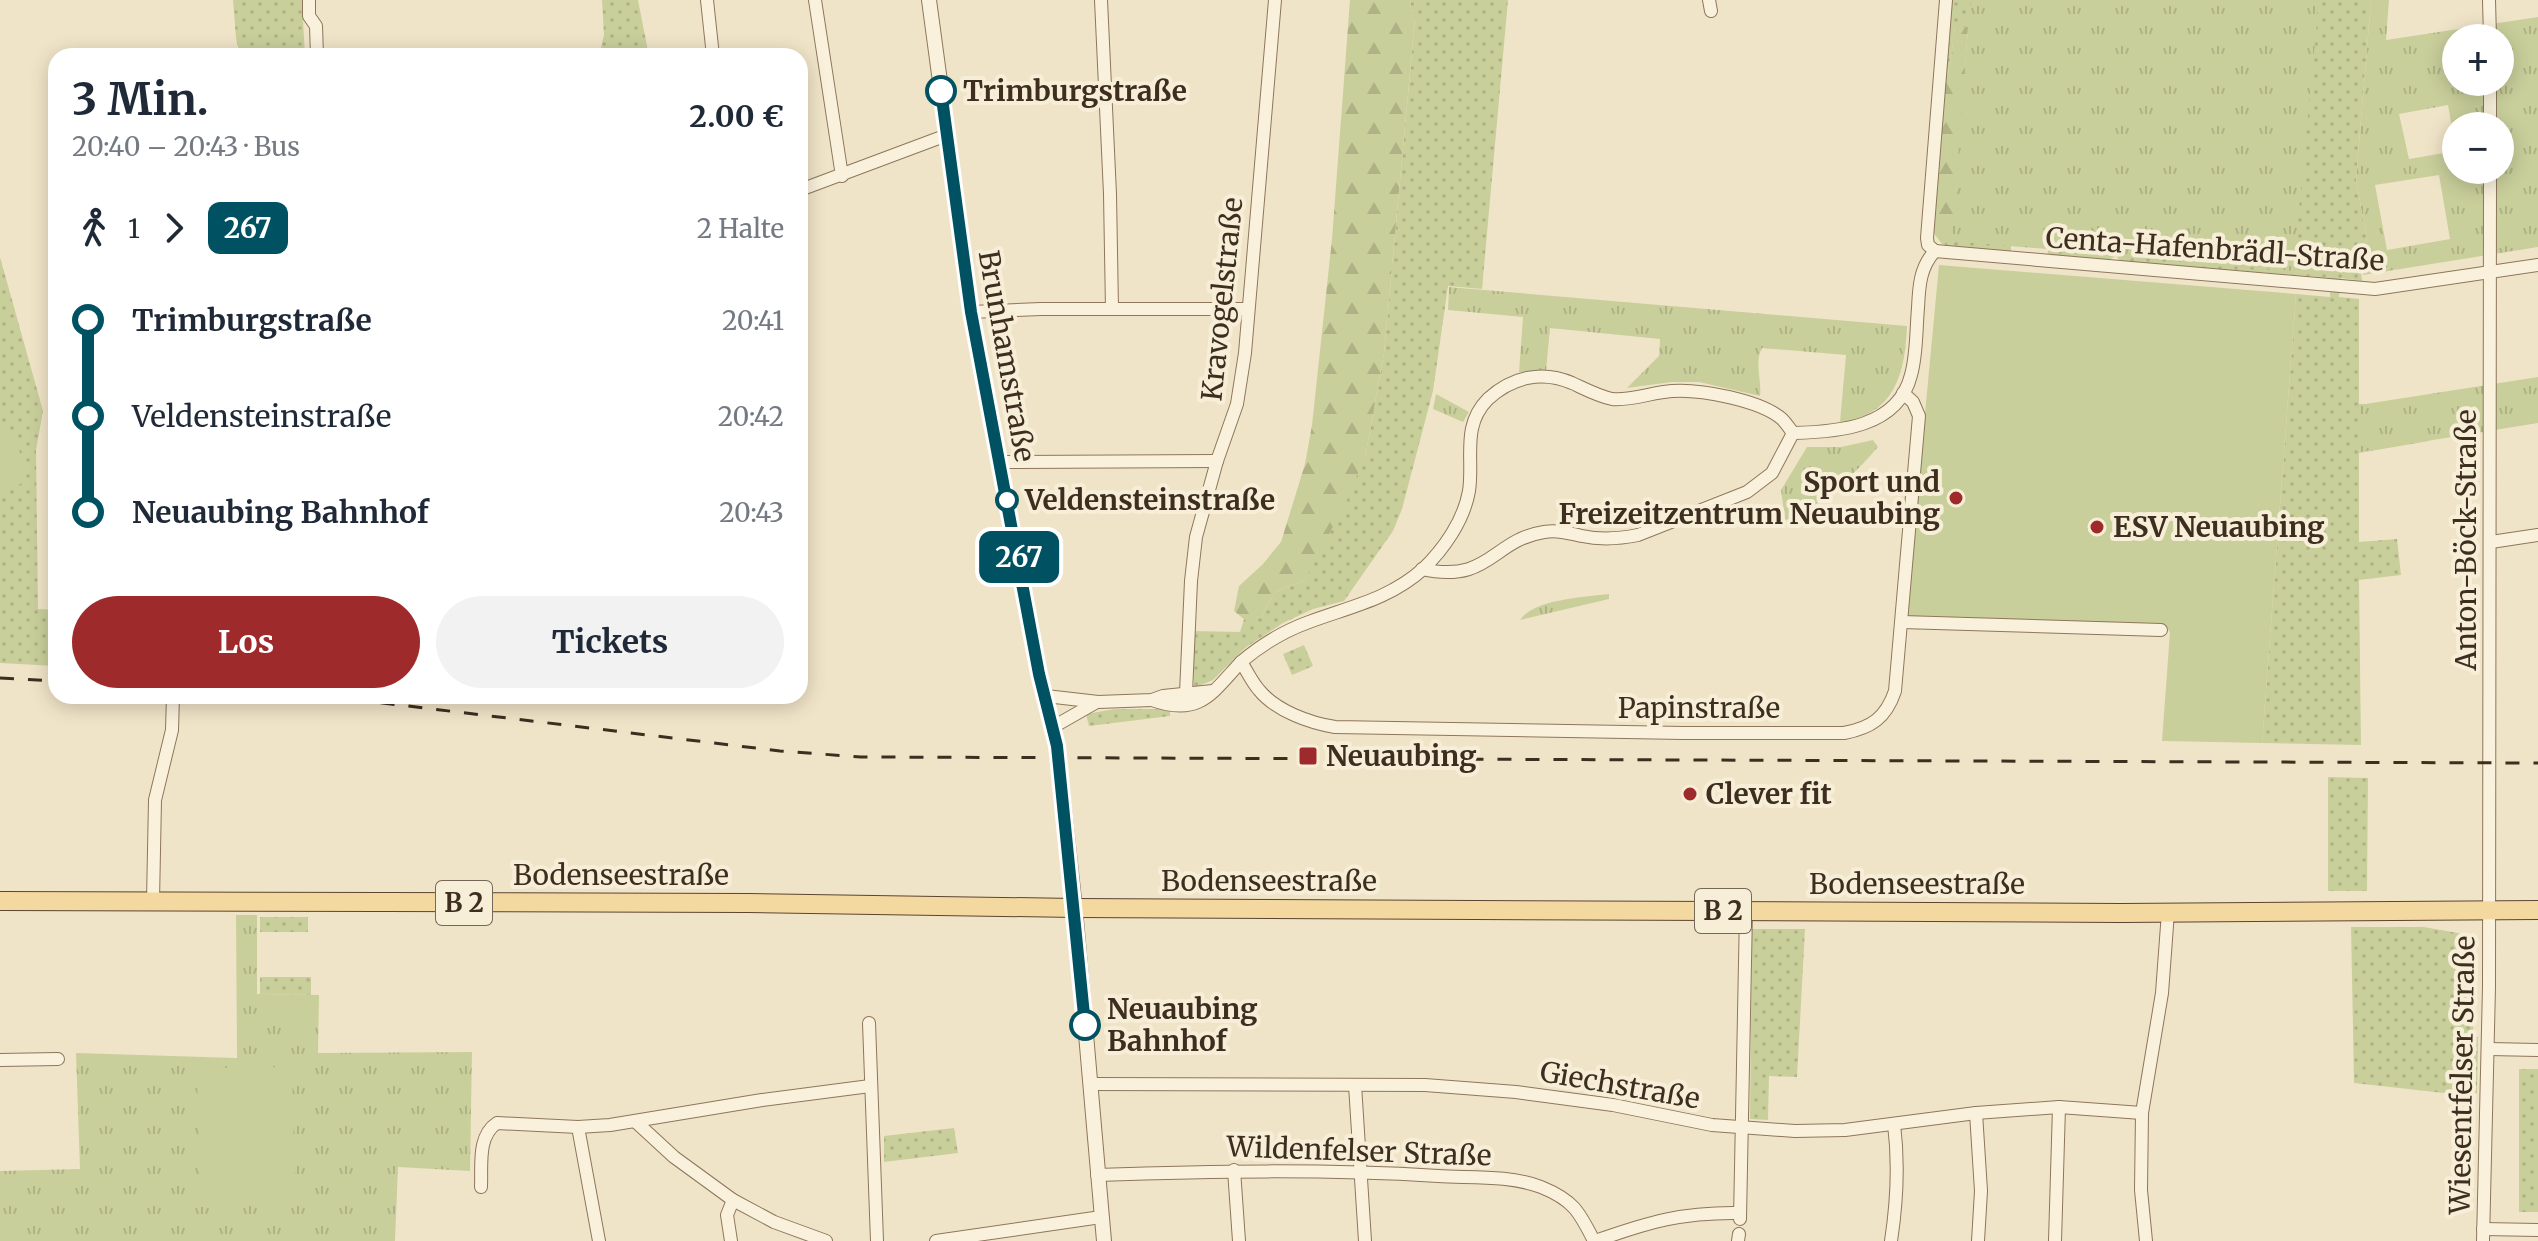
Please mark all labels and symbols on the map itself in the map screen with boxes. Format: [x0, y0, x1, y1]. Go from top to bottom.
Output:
place label: Trimburgstraße [963, 73, 1187, 109]
marker: Trimburgstraße [926, 76, 956, 106]
street label: Kravogelstraße [1193, 195, 1251, 403]
street label: Centa-Hafenbrädl-Straße [2045, 219, 2385, 279]
street label: Brunhamstraße [971, 248, 1043, 464]
street label: Anton-Böck-Straße [2448, 409, 2484, 672]
place label: Sport und Freizeitzentrum Neuaubing [1558, 464, 1940, 532]
place label: Veldensteinstraße [1024, 482, 1275, 518]
marker: Veldensteinstraße [996, 489, 1018, 511]
marker: Sport und Freizeitzentrum Neuaubing [1947, 489, 1965, 507]
place label: ESV Neuaubing [2113, 509, 2325, 545]
marker: ESV Neuaubing [2088, 518, 2106, 536]
line badge: 267 [973, 531, 1065, 583]
street label: Papinstraße [1618, 690, 1780, 726]
place label: Neuaubing [1326, 738, 1477, 774]
marker: Neuaubing [1297, 745, 1319, 767]
place label: Clever fit [1706, 776, 1832, 812]
marker: Clever fit [1681, 785, 1699, 803]
street label: Bodenseestraße [513, 857, 729, 893]
street label: Bodenseestraße [1161, 863, 1377, 899]
street label: Bodenseestraße [1809, 866, 2025, 902]
road number: B 2 [436, 881, 492, 925]
road number: B 2 [1695, 889, 1751, 933]
street label: Wiesentfelser Straße [2442, 935, 2482, 1216]
place label: Neuaubing Bahnhof [1107, 991, 1258, 1059]
marker: Neuaubing Bahnhof [1070, 1010, 1100, 1040]
street label: Giechstraße [1537, 1053, 1703, 1117]
street label: Wildenfelser Straße [1225, 1128, 1492, 1174]

